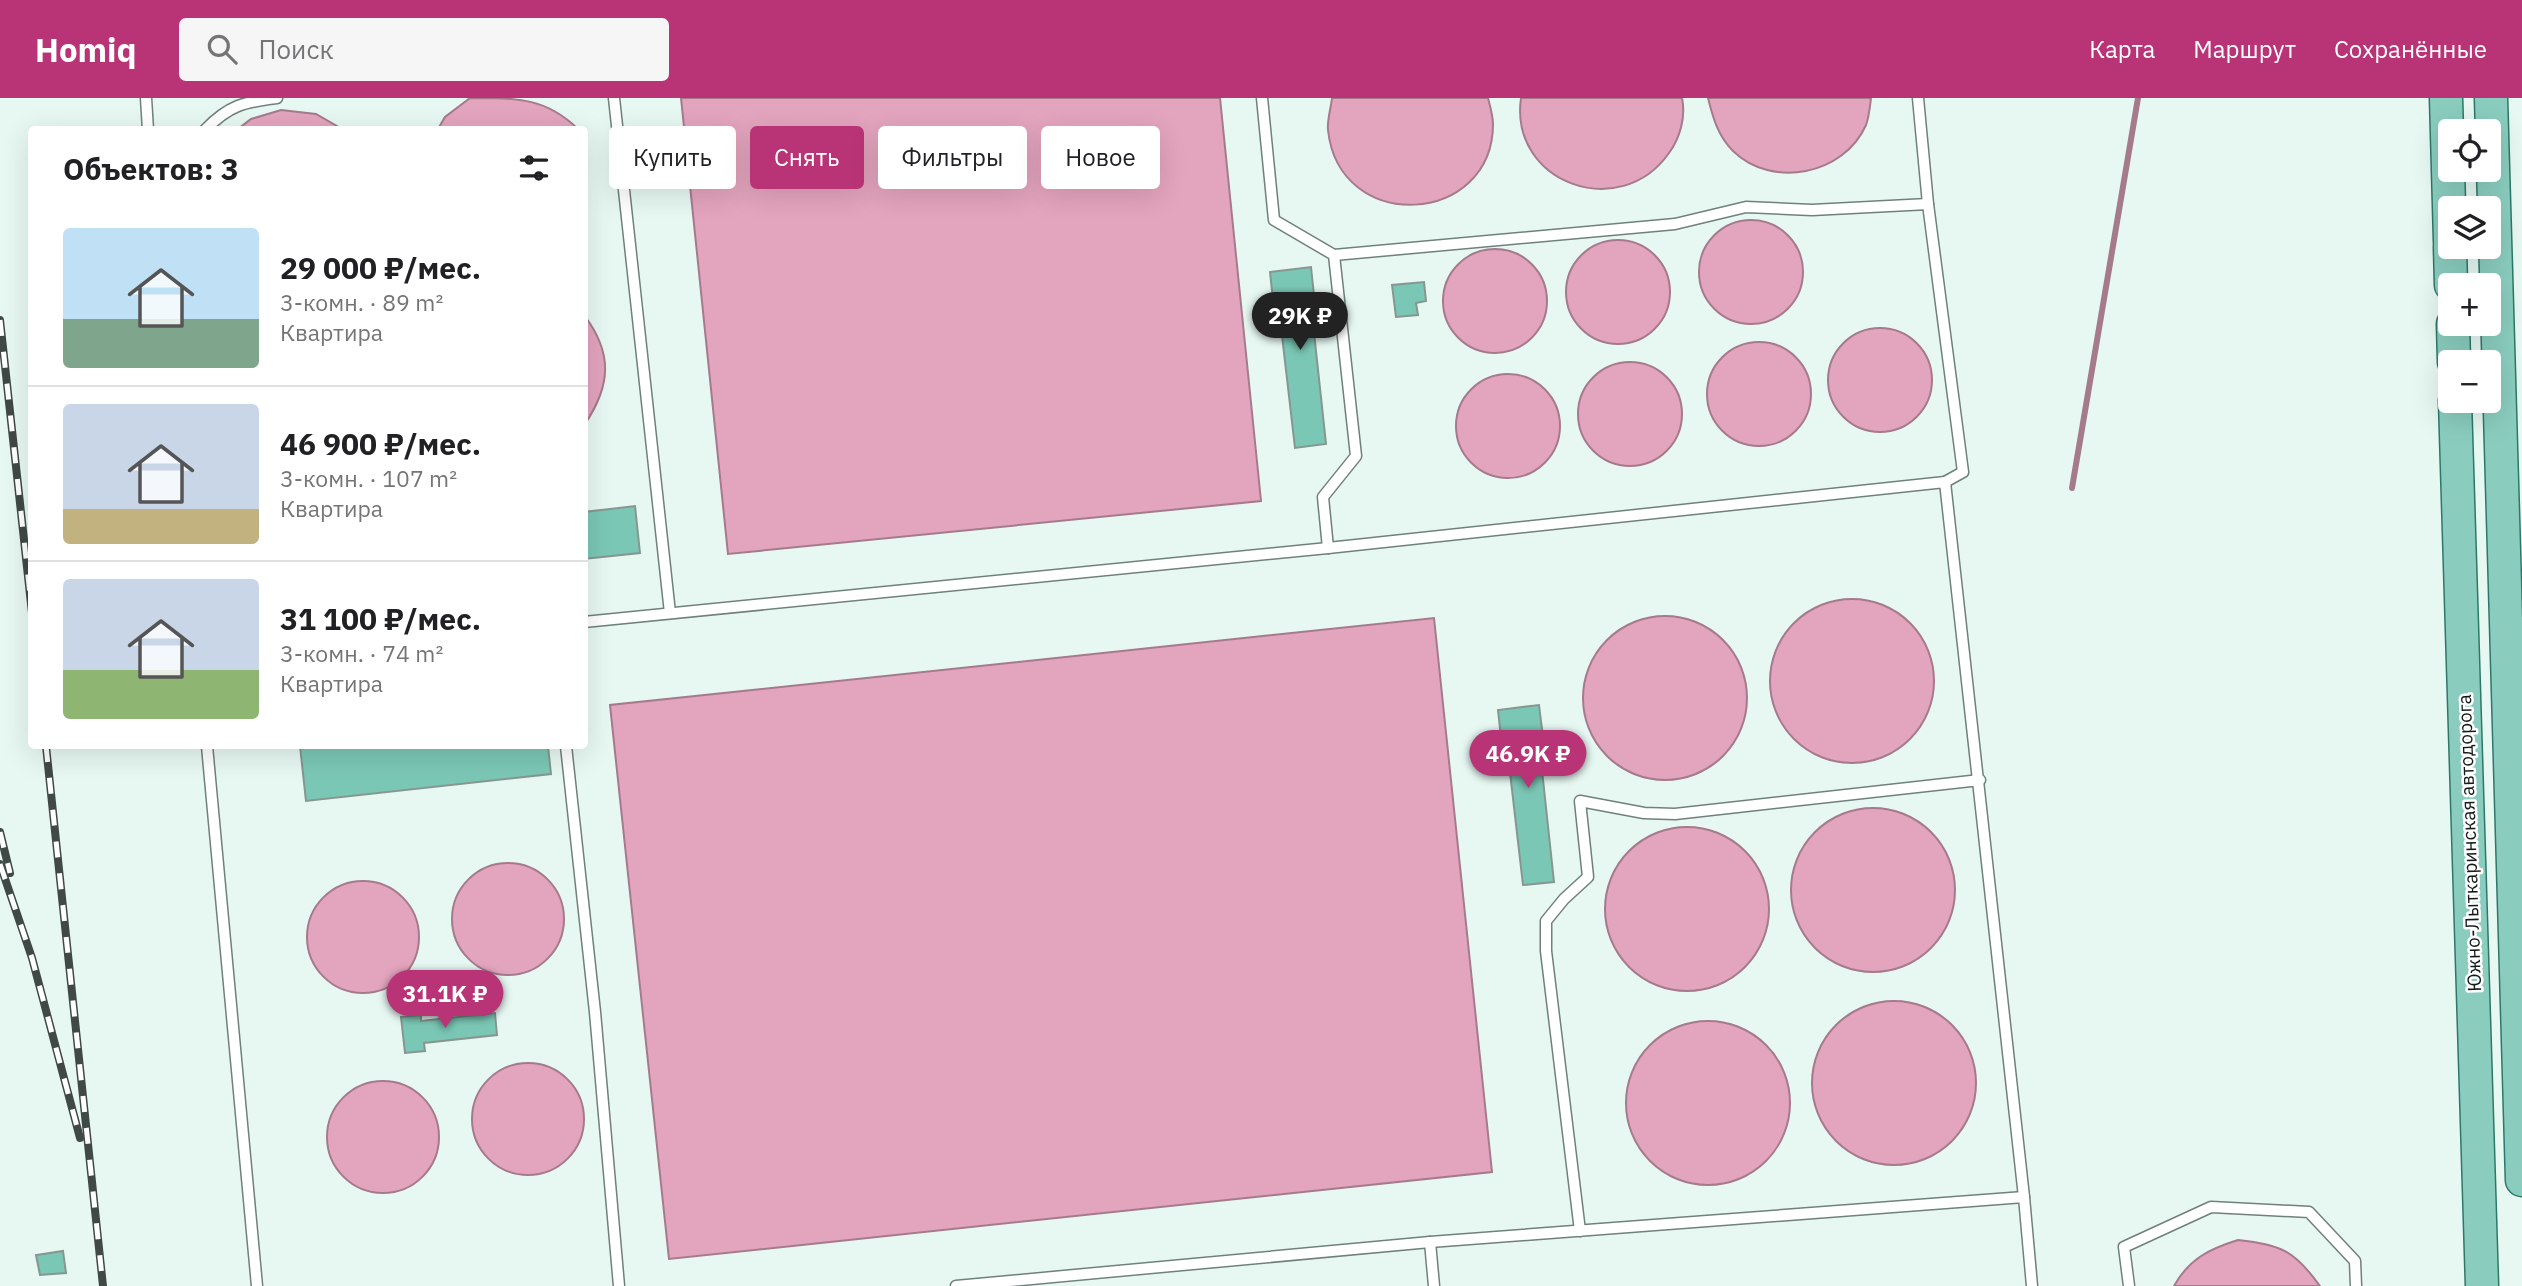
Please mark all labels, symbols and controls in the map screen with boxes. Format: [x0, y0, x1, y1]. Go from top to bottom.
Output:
search box [179, 18, 669, 81]
text: Homiq [35, 28, 137, 71]
icon: search [203, 30, 241, 68]
text: Поиск [259, 32, 334, 66]
text: Карта [2089, 33, 2155, 65]
text: Маршрут [2193, 33, 2296, 65]
text: Сохранённые [2334, 33, 2487, 65]
map controls [2438, 119, 2501, 413]
button: locate [2438, 119, 2501, 182]
chip: Купить [609, 126, 736, 189]
chip: Снять [750, 126, 864, 189]
chip: Фильтры [878, 126, 1027, 189]
chip: Новое [1041, 126, 1160, 189]
text: Объектов: 3 [63, 149, 239, 188]
icon: filters [515, 149, 553, 187]
button: layers [2438, 196, 2501, 259]
text: 29 000 ₽/мес. [280, 248, 481, 287]
icon: home [119, 256, 203, 340]
button: + [2438, 273, 2501, 336]
text: 3-комн. · 89 m² [280, 287, 443, 317]
pin: 29K ₽ [1251, 292, 1349, 352]
text: 29K ₽ [1268, 300, 1332, 330]
text: Квартира [280, 317, 383, 347]
button: − [2438, 350, 2501, 413]
text: 46 900 ₽/мес. [280, 424, 481, 463]
icon: home [119, 432, 203, 516]
text: 3-комн. · 107 m² [280, 463, 457, 493]
text: Квартира [280, 493, 383, 523]
text: 31 100 ₽/мес. [280, 599, 481, 638]
icon: home [119, 607, 203, 691]
text: 3-комн. · 74 m² [280, 638, 443, 668]
text: Квартира [280, 668, 383, 698]
street label: Южно-Лыткаринская автодорога [2452, 694, 2486, 992]
pin: 46.9K ₽ [1463, 730, 1593, 790]
text: 46.9K ₽ [1485, 738, 1571, 768]
pin: 31.1K ₽ [380, 970, 510, 1030]
text: 31.1K ₽ [402, 978, 488, 1008]

